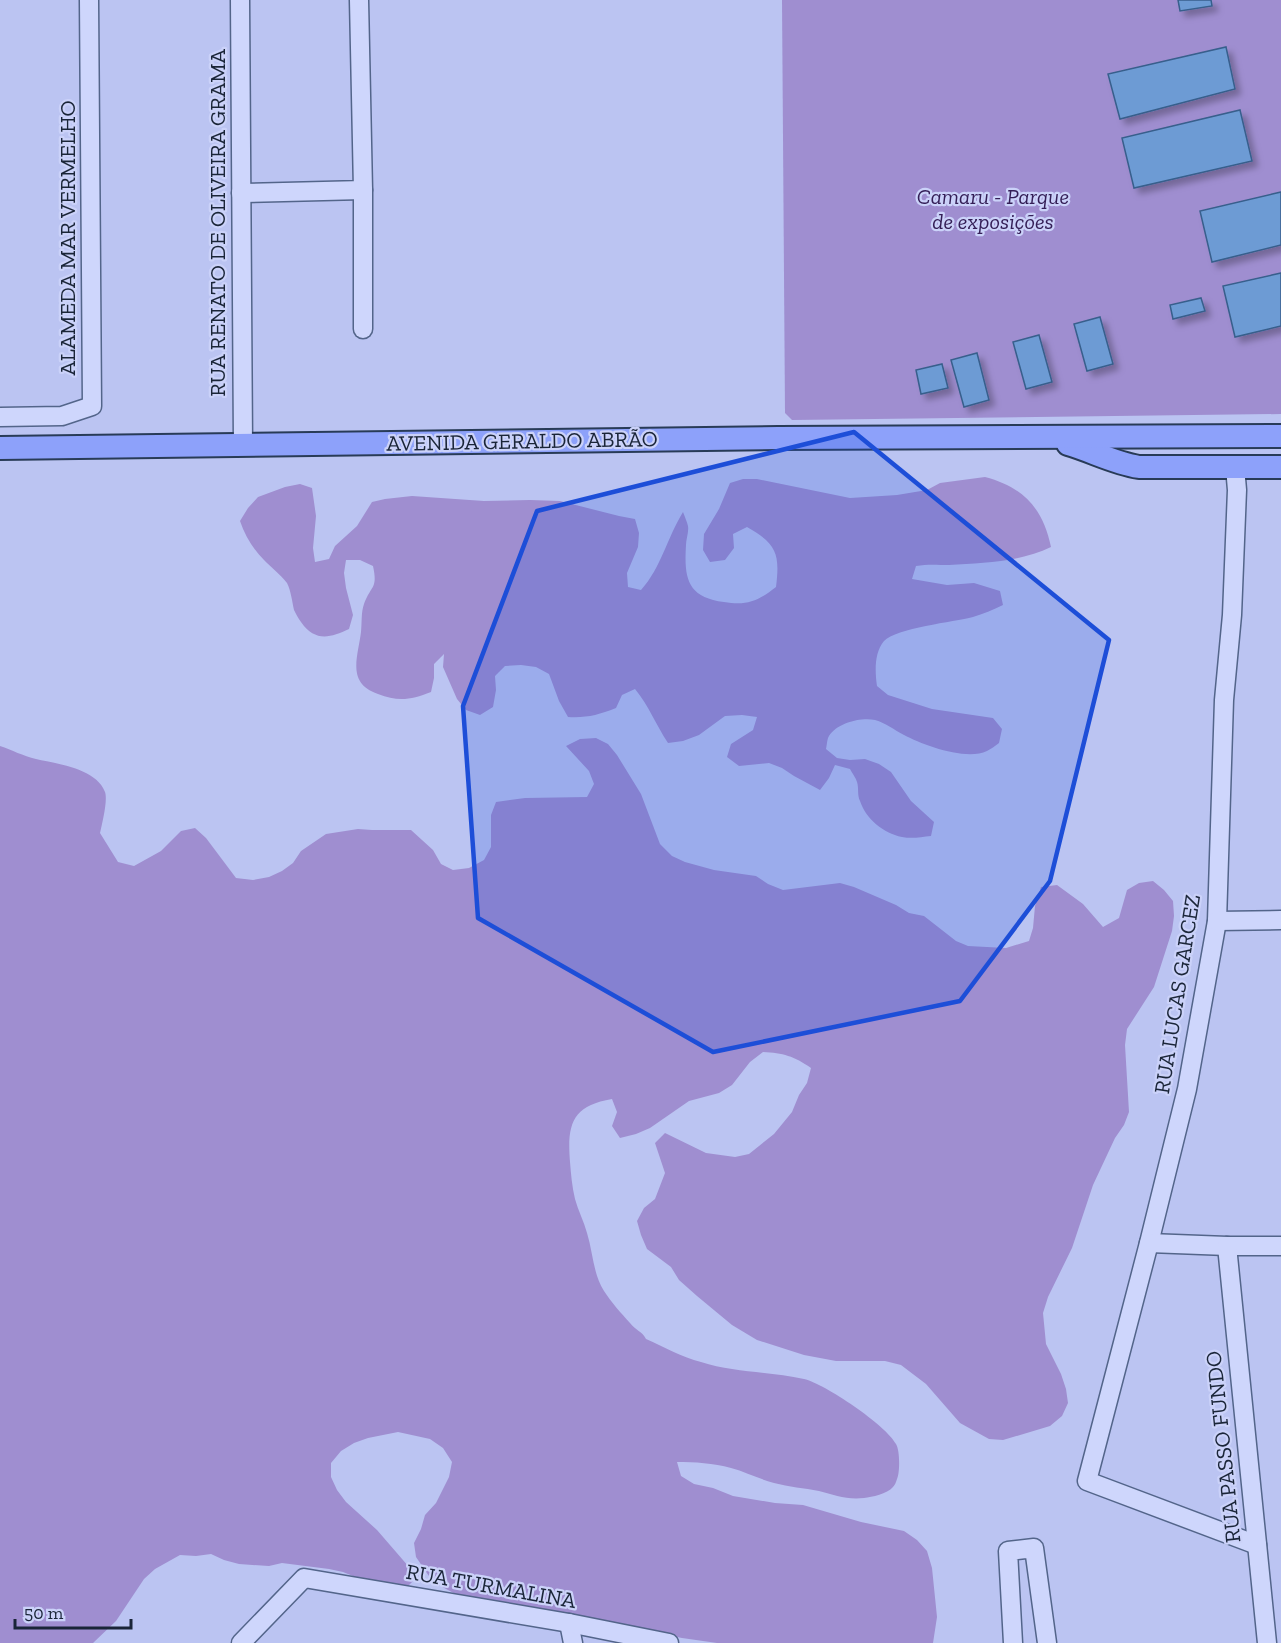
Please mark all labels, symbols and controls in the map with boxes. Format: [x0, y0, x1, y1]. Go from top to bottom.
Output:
street label: RUA RENATO DE OLIVEIRA GRAMA [204, 48, 231, 397]
street label: ALAMEDA MAR VERMELHO [54, 100, 81, 376]
park label: Camaru - Parque de exposições [917, 183, 1069, 235]
street label: AVENIDA GERALDO ABRÃO [386, 425, 658, 457]
street label: RUA LUCAS GARCEZ [1148, 892, 1206, 1096]
street label: RUA PASSO FUNDO [1199, 1350, 1247, 1544]
street label: RUA TURMALINA [404, 1558, 579, 1614]
scale bar [15, 1592, 130, 1630]
text: 50 m [24, 1602, 64, 1624]

